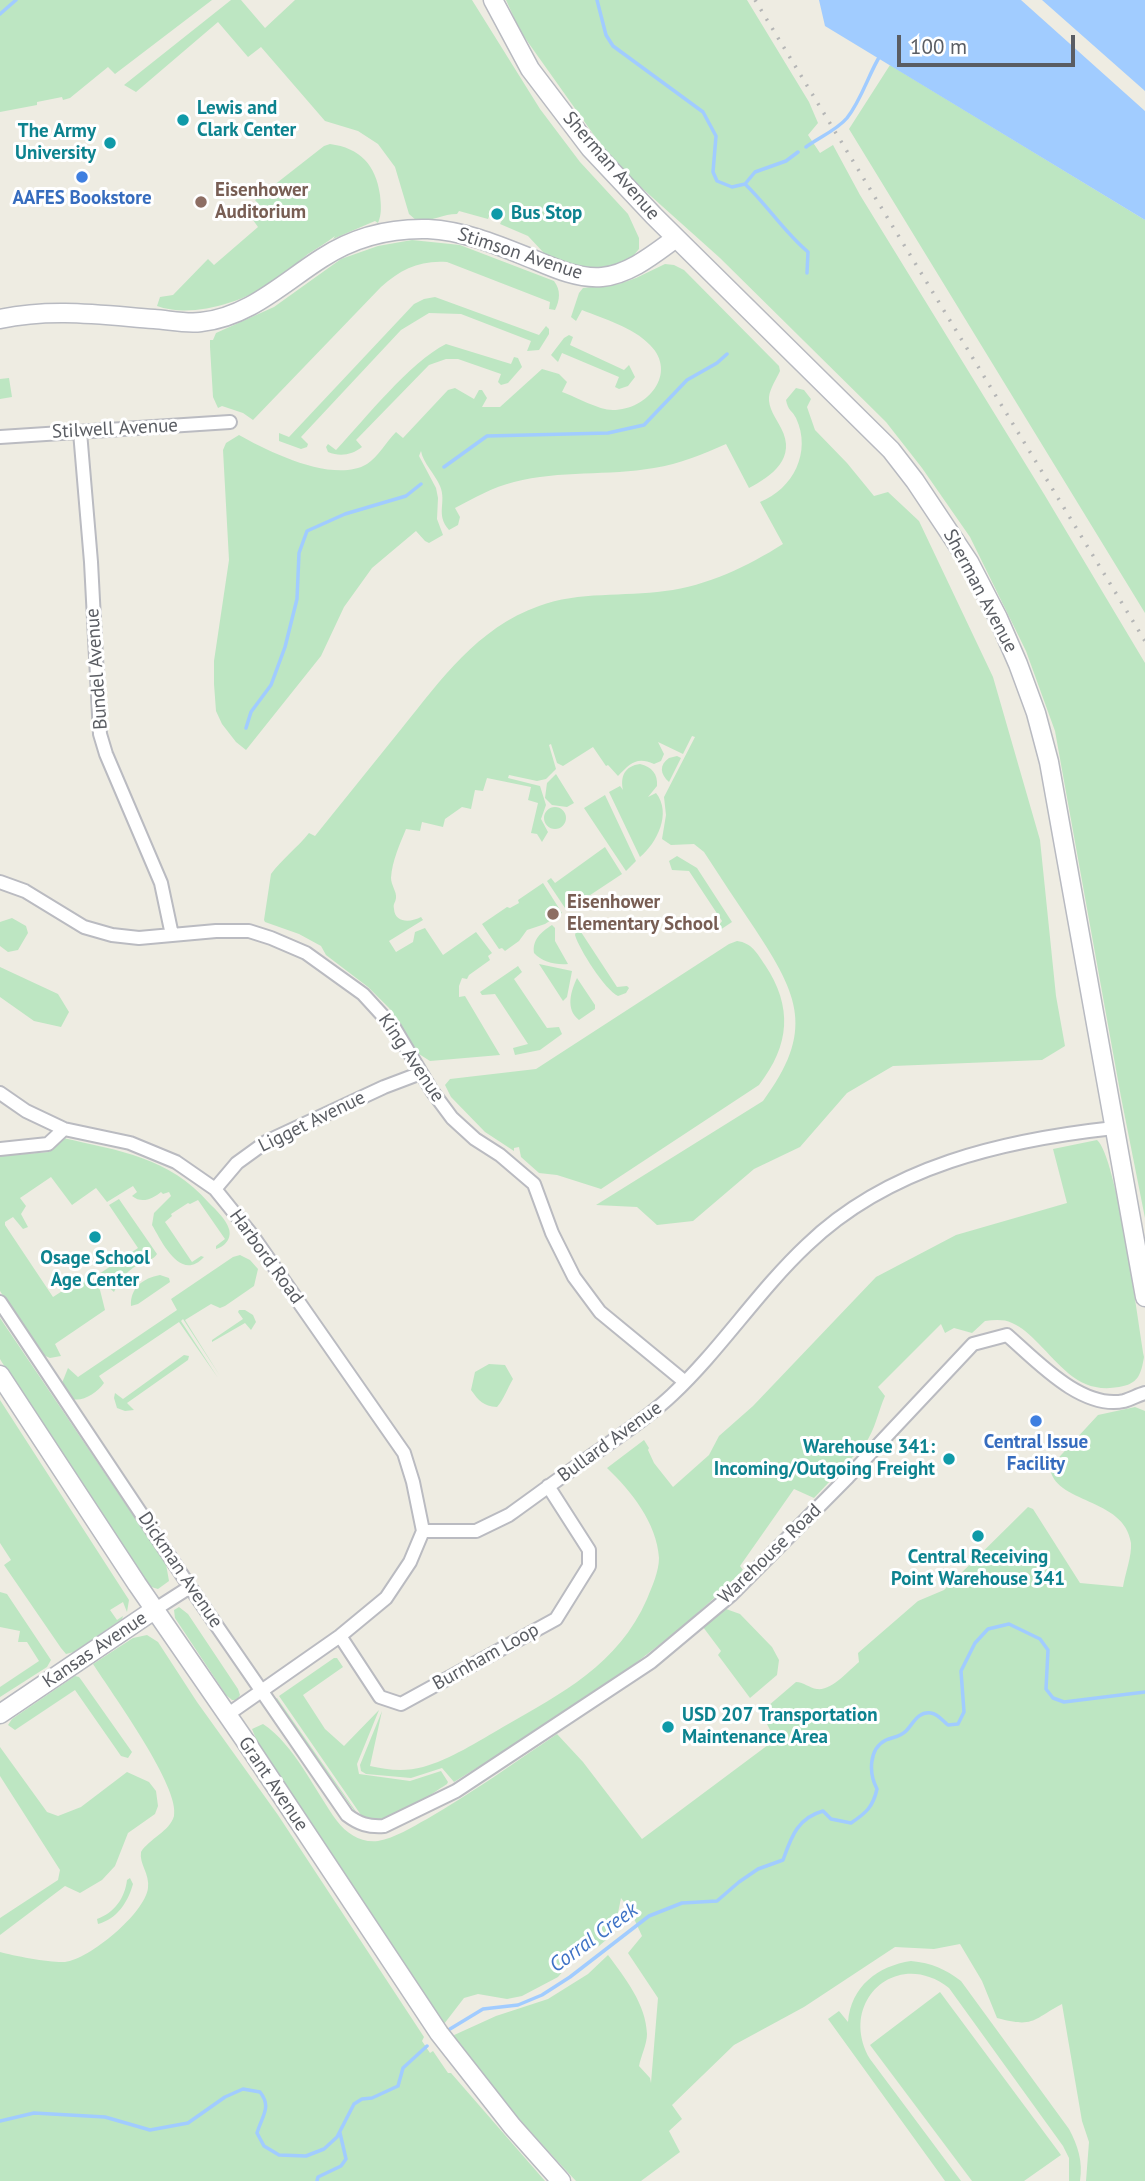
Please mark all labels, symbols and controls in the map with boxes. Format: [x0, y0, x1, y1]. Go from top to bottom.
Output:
scale bar [900, 21, 1078, 65]
text: 100 m [910, 33, 967, 60]
place label: Lewis and Clark Center [197, 98, 296, 142]
street label: Sherman Avenue [558, 107, 664, 225]
marker: Lewis and Clark Center [175, 112, 191, 128]
place label: The Army University [15, 121, 96, 165]
marker: The Army University [102, 135, 118, 151]
marker: AAFES Bookstore [74, 169, 90, 185]
place label: Eisenhower Auditorium [215, 180, 308, 224]
place label: AAFES Bookstore [12, 188, 152, 210]
marker: Eisenhower Auditorium [193, 194, 209, 210]
place label: Bus Stop [511, 203, 582, 225]
marker: Bus Stop [489, 206, 505, 222]
street label: Stimson Avenue [455, 223, 585, 285]
street label: Stilwell Avenue [51, 414, 179, 444]
street label: Sherman Avenue [938, 525, 1022, 657]
street label: Bundel Avenue [81, 608, 113, 730]
place label: Eisenhower Elementary School [567, 892, 719, 936]
marker: Eisenhower Elementary School [545, 906, 561, 922]
street label: King Avenue [373, 1009, 449, 1107]
street label: Ligget Avenue [255, 1086, 369, 1158]
street label: Harbord Road [224, 1205, 308, 1309]
marker: Osage School Age Center [87, 1229, 103, 1245]
place label: Osage School Age Center [40, 1248, 150, 1292]
street label: Bullard Avenue [554, 1397, 666, 1487]
marker: Central Issue Facility [1028, 1413, 1044, 1429]
place label: Central Issue Facility [984, 1432, 1088, 1476]
place label: Warehouse 341: Incoming/Outgoing Freight [714, 1437, 935, 1481]
marker: Warehouse 341: Incoming/Outgoing Freight [941, 1451, 957, 1467]
street label: Warehouse Road [714, 1499, 826, 1609]
street label: Dickman Avenue [133, 1508, 227, 1632]
marker: Central Receiving Point Warehouse 341 [970, 1528, 986, 1544]
place label: Central Receiving Point Warehouse 341 [891, 1547, 1065, 1591]
street label: Kansas Avenue [39, 1607, 151, 1693]
street label: Burnham Loop [429, 1618, 543, 1696]
place label: USD 207 Transportation Maintenance Area [682, 1705, 878, 1749]
marker: USD 207 Transportation Maintenance Area [660, 1719, 676, 1735]
street label: Grant Avenue [233, 1733, 313, 1835]
water label: Corral Creek [545, 1898, 643, 1978]

